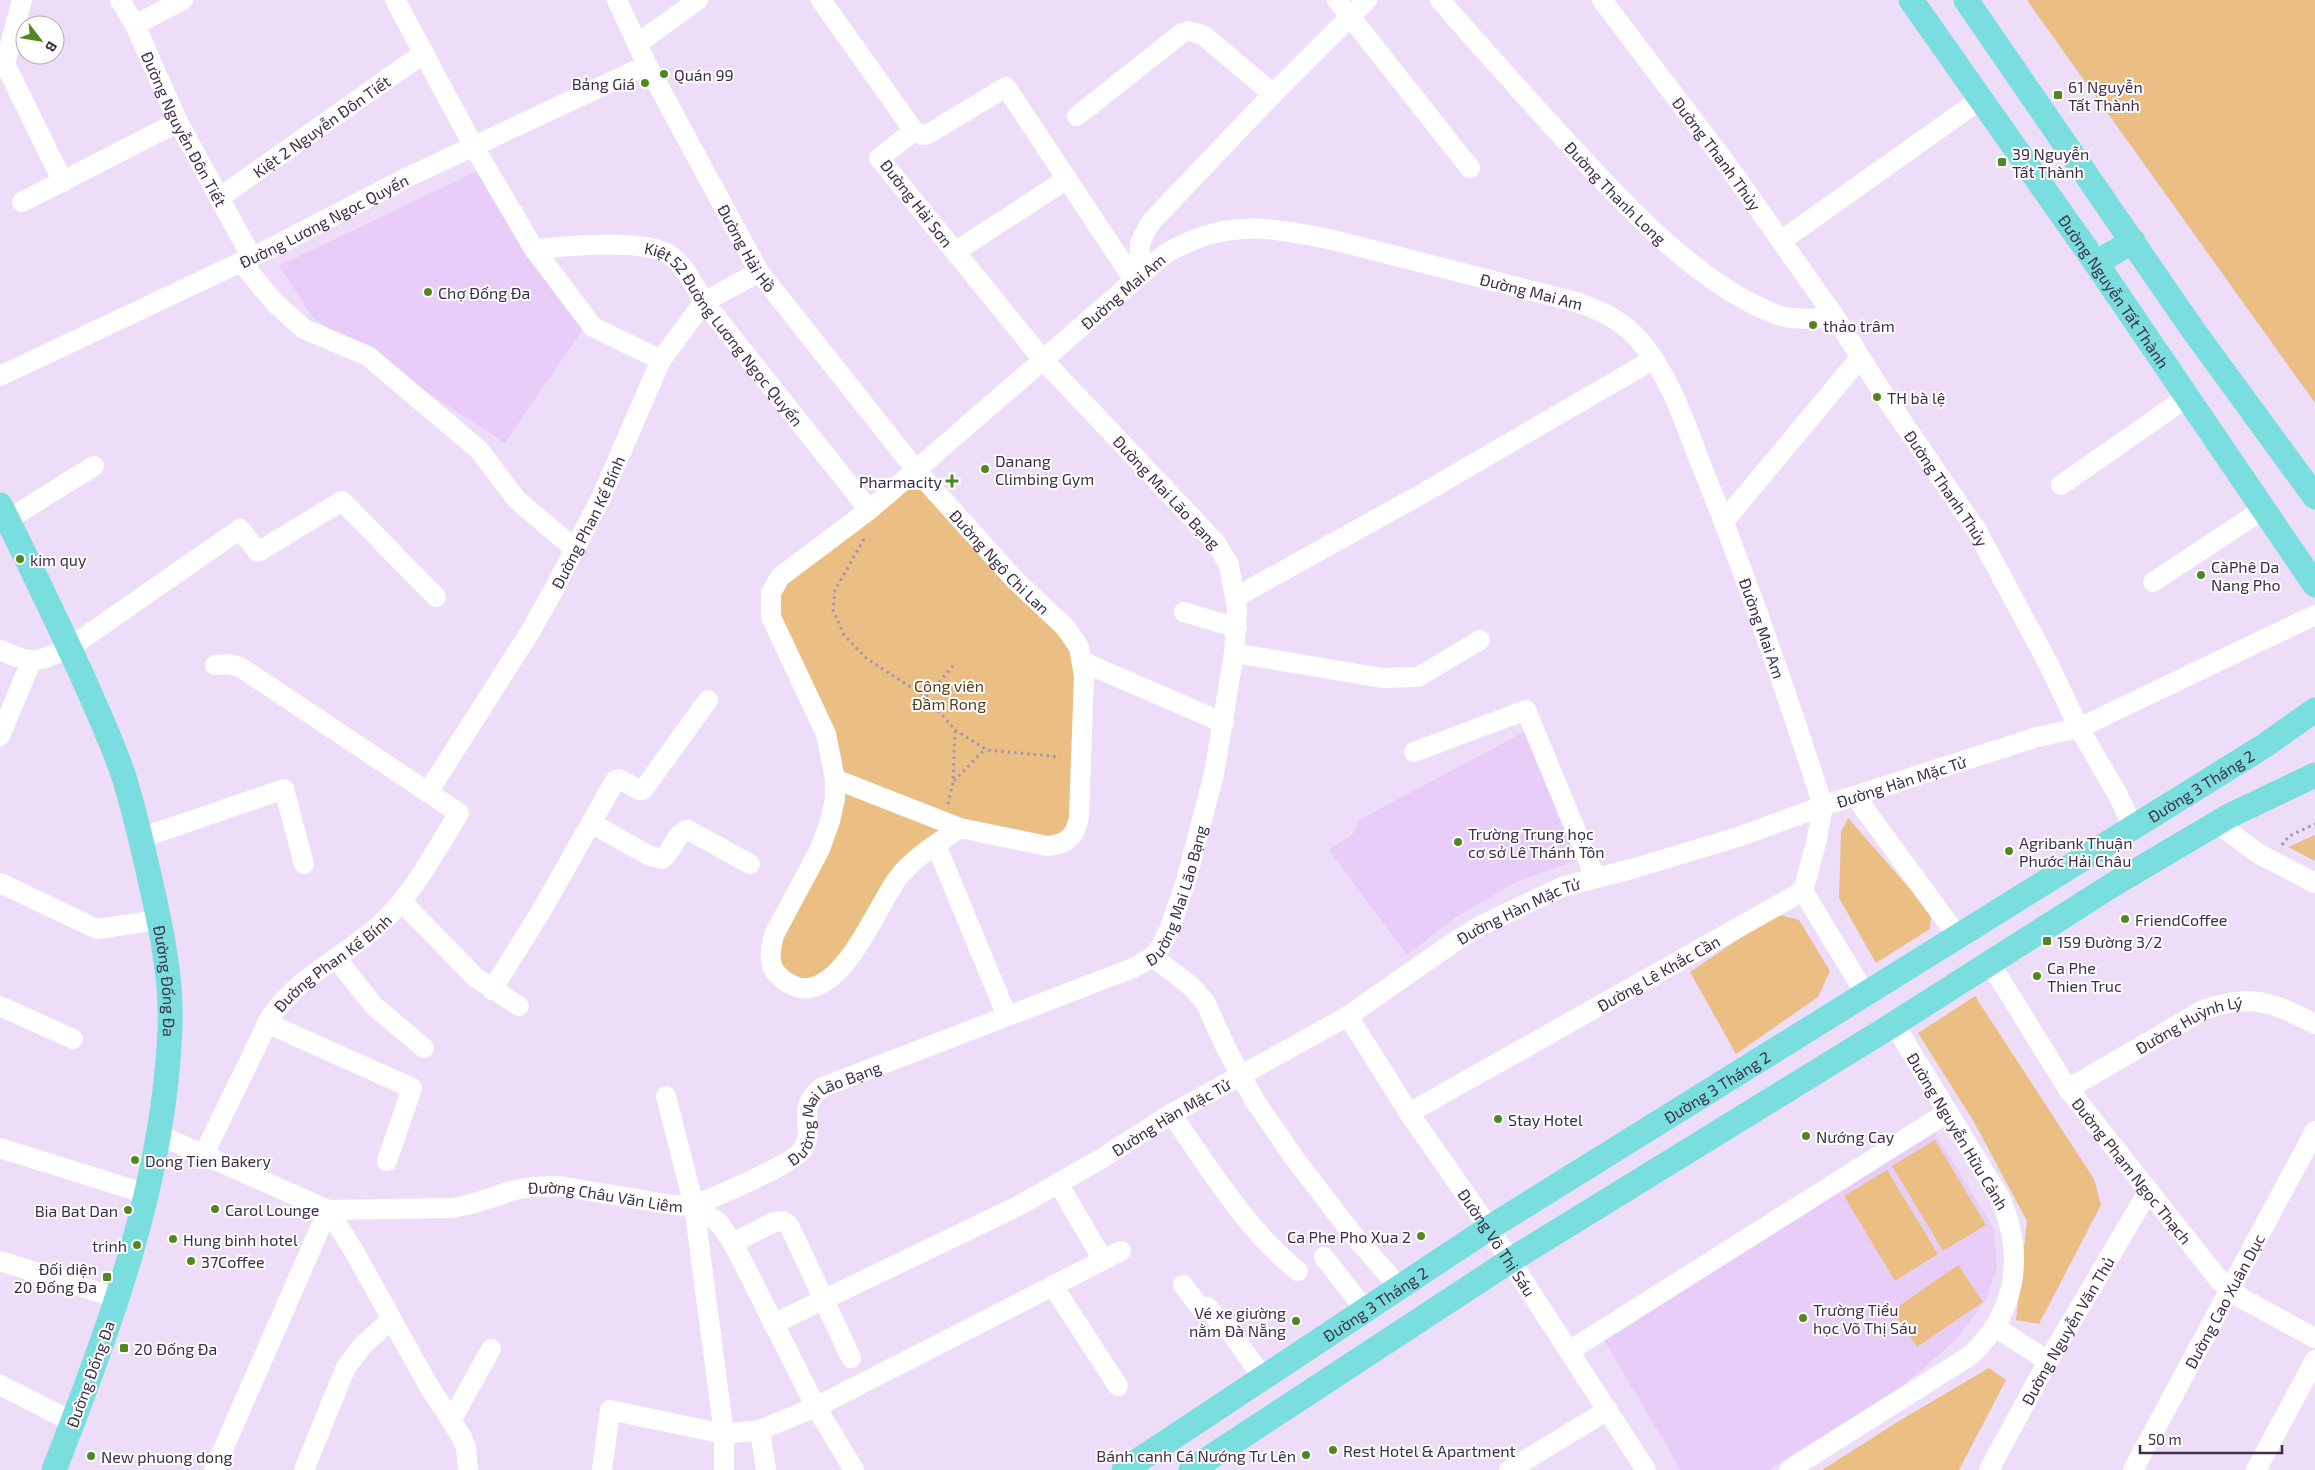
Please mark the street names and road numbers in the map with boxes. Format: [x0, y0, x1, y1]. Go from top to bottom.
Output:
street label: Đường Nguyễn Đôn Tiết [138, 48, 231, 209]
street label: Kiệt 2 Nguyễn Đôn Tiết [249, 71, 393, 181]
street label: Đường Thanh Thủy [1669, 93, 1766, 214]
street label: Đường Thanh Long [1561, 137, 1671, 248]
street label: Đường Hải Sơn [877, 155, 957, 251]
street label: Đường Lương Ngọc Quyến [236, 169, 411, 271]
street label: Đường Hải Hồ [714, 201, 780, 295]
street label: Đường Nguyễn Tất Thành [2055, 210, 2174, 371]
street label: Kiệt 52 Đường Lương Ngọc Quyến [643, 237, 808, 429]
street label: Đường Mai Am [1076, 249, 1168, 333]
street label: Đường Mai Am [1478, 268, 1585, 313]
street label: Đường Thanh Thủy [1901, 426, 1993, 550]
street label: Đường Mai Lão Bạng [1109, 431, 1225, 553]
street label: Đường Phan Kế Bính [547, 453, 628, 591]
street label: Đường Ngô Chi Lan [947, 505, 1054, 617]
street label: Đường Mai Am [1736, 575, 1789, 681]
street label: Đường 3 Tháng 2 [2144, 745, 2257, 826]
street label: Đường Hàn Mặc Tử [1834, 751, 1969, 811]
street label: Đường Mai Lão Bạng [1142, 823, 1210, 969]
street label: Đường Hàn Mặc Tử [1453, 873, 1582, 948]
street label: Đường Phan Kế Bính [269, 910, 395, 1015]
street label: Đường Đống Đa [151, 924, 180, 1038]
street label: Đường Lê Khắc Cần [1593, 930, 1723, 1015]
street label: Đường Huỳnh Lý [2132, 992, 2244, 1057]
street label: Đường 3 Tháng 2 [1660, 1046, 1773, 1127]
street label: Đường Nguyễn Hữu Cảnh [1904, 1049, 2012, 1213]
street label: Đường Mai Lão Bạng [783, 1056, 883, 1169]
street label: Đường Hàn Mặc Tử [1108, 1074, 1234, 1159]
street label: Đường Phạm Ngọc Thạch [2069, 1093, 2196, 1247]
street label: Đường Châu Văn Liêm [528, 1176, 683, 1215]
street label: Đường Võ Thị Sáu [1455, 1184, 1540, 1299]
street label: Đường Cao Xuân Dục [2180, 1230, 2268, 1371]
street label: Đường Nguyễn Văn Thủ [2017, 1253, 2117, 1408]
street label: Đường 3 Tháng 2 [1319, 1262, 1431, 1345]
street label: Đường Đống Đa [62, 1318, 118, 1430]

